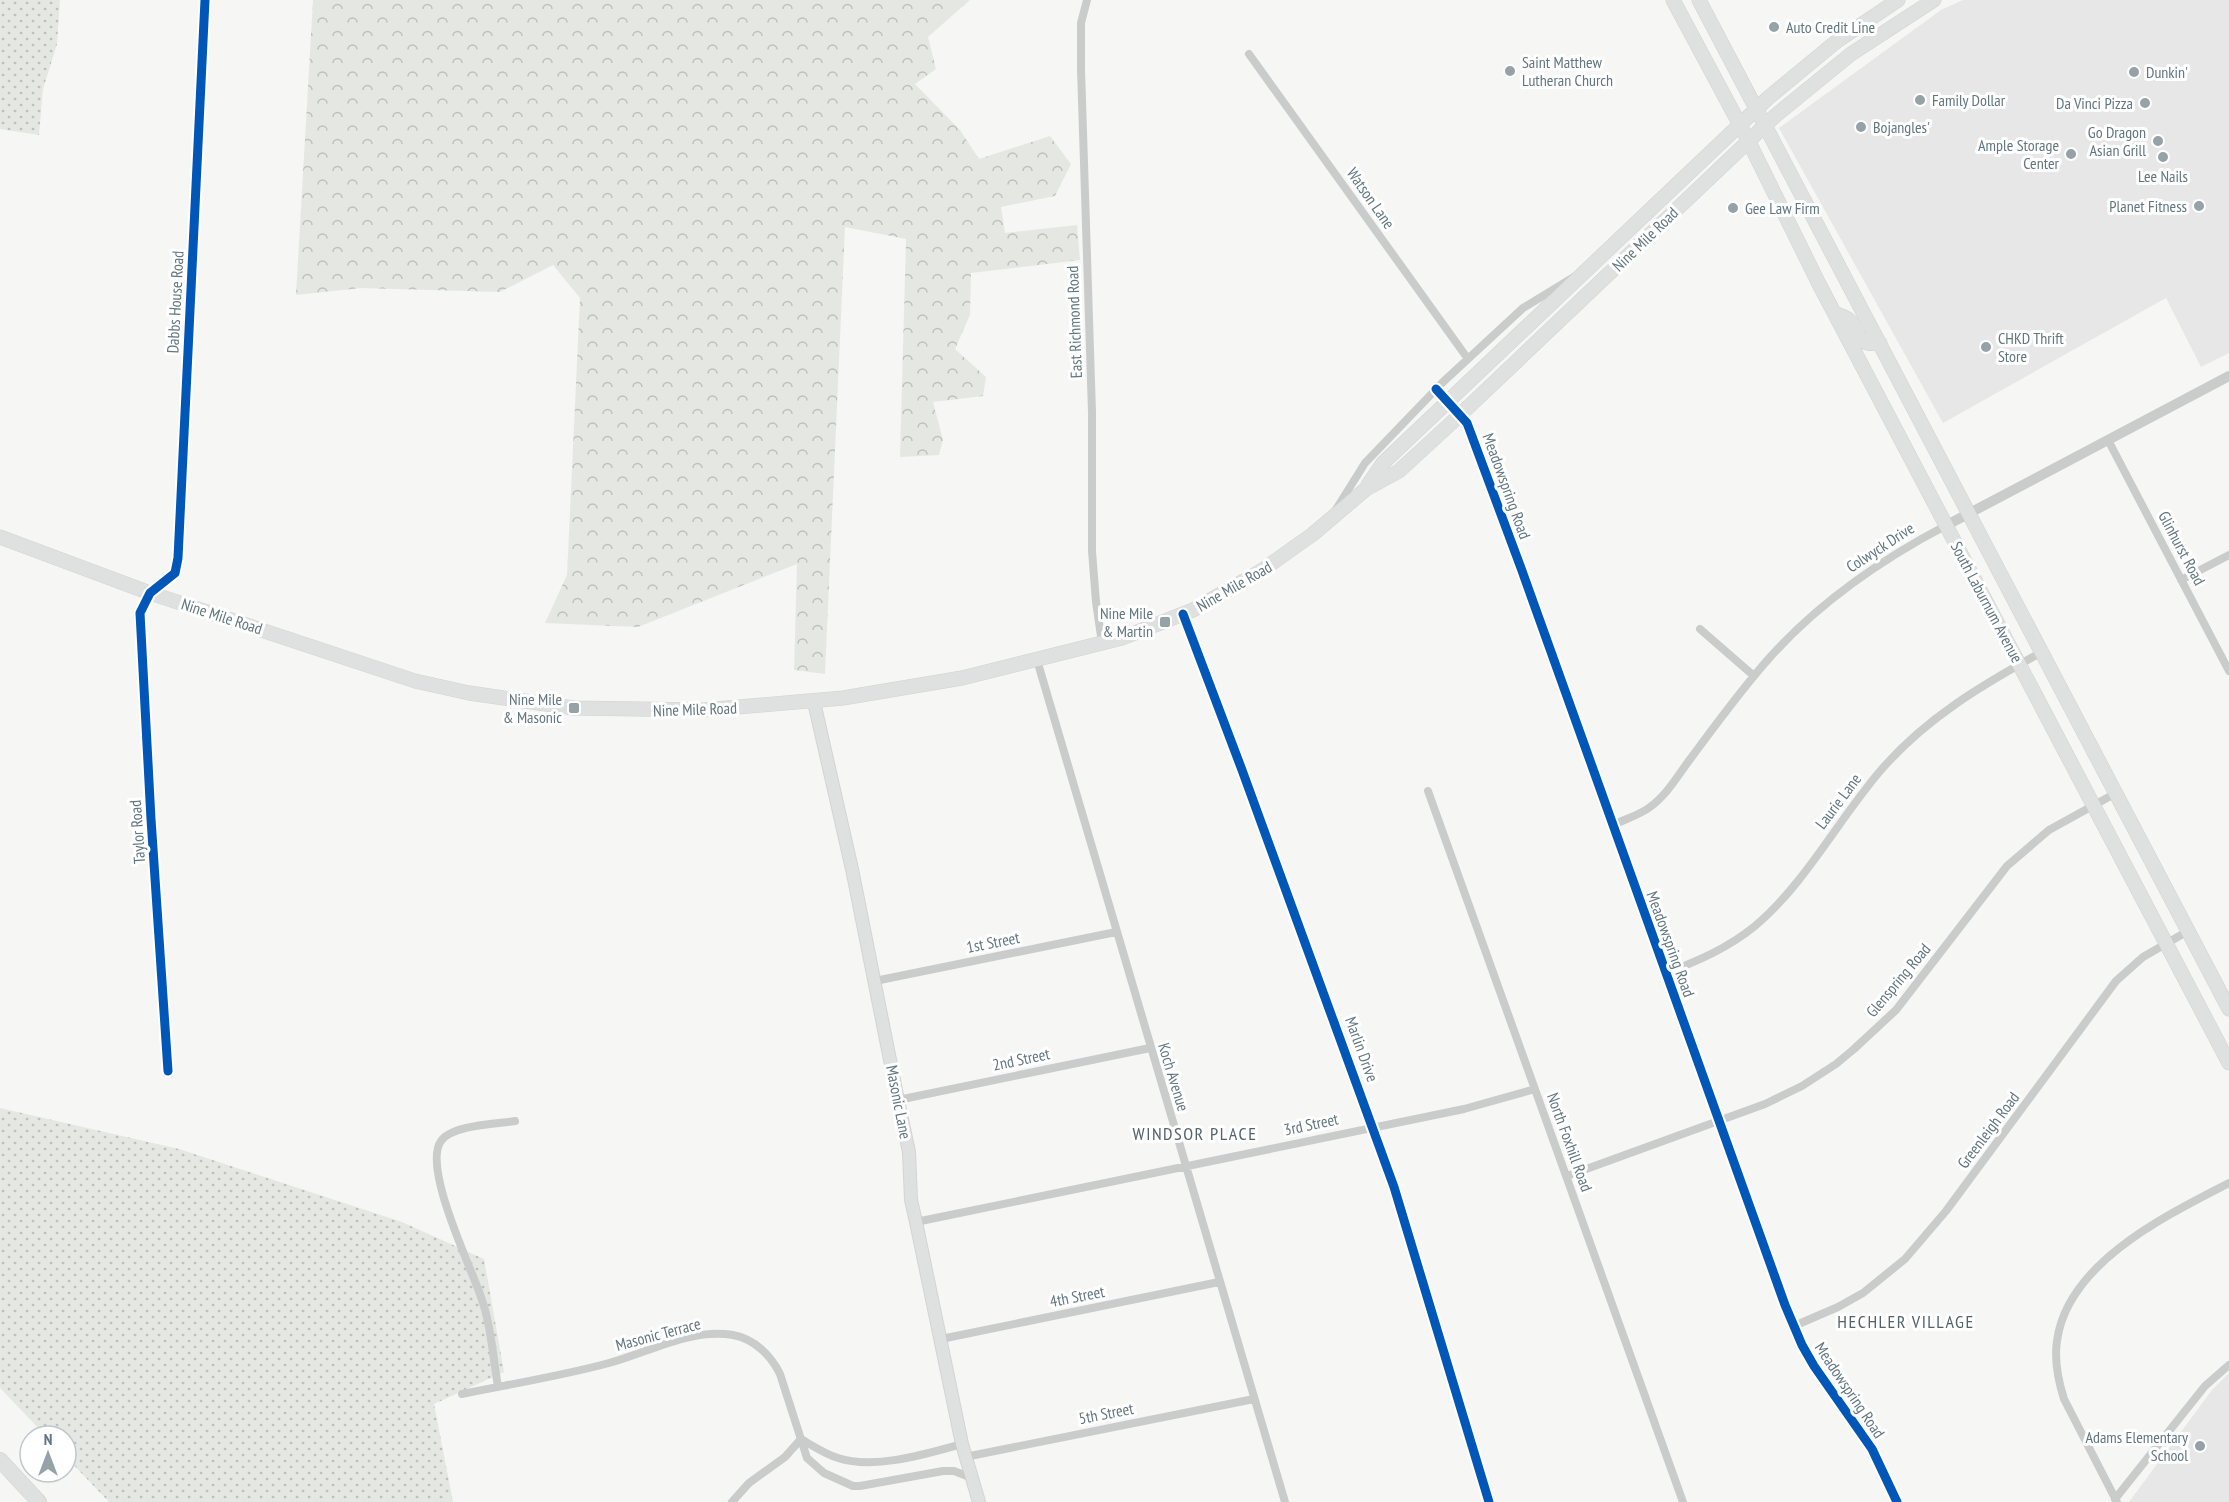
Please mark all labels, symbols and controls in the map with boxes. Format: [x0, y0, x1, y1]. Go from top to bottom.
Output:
place label: Auto Credit Line [1786, 17, 1875, 37]
marker: Auto Credit Line [1767, 20, 1781, 34]
place label: Saint Matthew Lutheran Church [1522, 52, 1613, 90]
place label: Dunkin' [2146, 62, 2188, 82]
marker: Saint Matthew Lutheran Church [1503, 64, 1517, 78]
marker: Dunkin' [2127, 65, 2141, 79]
place label: Family Dollar [1932, 90, 2006, 110]
marker: Family Dollar [1913, 93, 1927, 107]
place label: Da Vinci Pizza [2056, 93, 2133, 113]
marker: Da Vinci Pizza [2138, 96, 2152, 110]
place label: Bojangles' [1873, 117, 1930, 137]
marker: Bojangles' [1854, 120, 1868, 134]
place label: Go Dragon Asian Grill [2088, 122, 2146, 160]
marker: Go Dragon Asian Grill [2151, 134, 2165, 148]
place label: Ample Storage Center [1978, 135, 2060, 173]
marker: Ample Storage Center [2064, 147, 2078, 161]
marker: Lee Nails [2156, 150, 2170, 164]
street label: Watson Lane [1343, 164, 1399, 232]
place label: Lee Nails [2138, 166, 2188, 186]
place label: Planet Fitness [2109, 196, 2187, 216]
place label: Gee Law Firm [1745, 198, 1820, 218]
marker: Planet Fitness [2192, 199, 2206, 213]
marker: Gee Law Firm [1726, 201, 1740, 215]
street label: Nine Mile Road [1608, 203, 1682, 275]
street label: Dabbs House Road [162, 250, 188, 354]
street label: East Richmond Road [1062, 265, 1086, 378]
place label: CHKD Thrift Store [1998, 328, 2064, 366]
marker: CHKD Thrift Store [1979, 340, 1993, 354]
street label: Meadowspring Road [1479, 430, 1535, 542]
street label: Glinhurst Road [2154, 508, 2210, 588]
street label: Colwyck Drive [1842, 518, 1918, 576]
street label: South Laburnum Avenue [1947, 538, 2027, 666]
street label: Nine Mile Road [1193, 556, 1275, 616]
street label: Nine Mile Road [179, 594, 265, 638]
place label: Nine Mile & Martin [1100, 603, 1153, 641]
marker: Nine Mile & Martin [1158, 615, 1172, 629]
place label: Nine Mile & Masonic [503, 689, 562, 727]
street label: Nine Mile Road [653, 698, 737, 720]
marker: Nine Mile & Masonic [567, 701, 581, 715]
street label: Laurie Lane [1811, 769, 1865, 833]
street label: Taylor Road [125, 799, 149, 865]
street label: Meadowspring Road [1643, 888, 1699, 1000]
street label: 1st Street [965, 927, 1022, 957]
street label: Glenspring Road [1861, 939, 1935, 1021]
street label: Marlin Drive [1341, 1014, 1383, 1084]
street label: Koch Avenue [1154, 1040, 1194, 1114]
street label: 2nd Street [991, 1043, 1052, 1075]
street label: Masonic Lane [882, 1063, 916, 1141]
street label: Greenleigh Road [1953, 1088, 2023, 1172]
street label: North Foxhill Road [1543, 1090, 1597, 1194]
street label: 3rd Street [1282, 1108, 1341, 1140]
district label: WINDSOR PLACE [1133, 1122, 1257, 1145]
street label: 4th Street [1048, 1281, 1107, 1311]
district label: HECHLER VILLAGE [1837, 1310, 1975, 1333]
street label: Masonic Terrace [613, 1313, 703, 1355]
street label: Meadowspring Road [1811, 1338, 1889, 1442]
street label: 5th Street [1077, 1398, 1136, 1428]
north arrow [18, 1424, 78, 1484]
place label: Adams Elementary School [2085, 1427, 2188, 1465]
text: N [44, 1429, 52, 1449]
marker: Adams Elementary School [2193, 1439, 2207, 1453]

